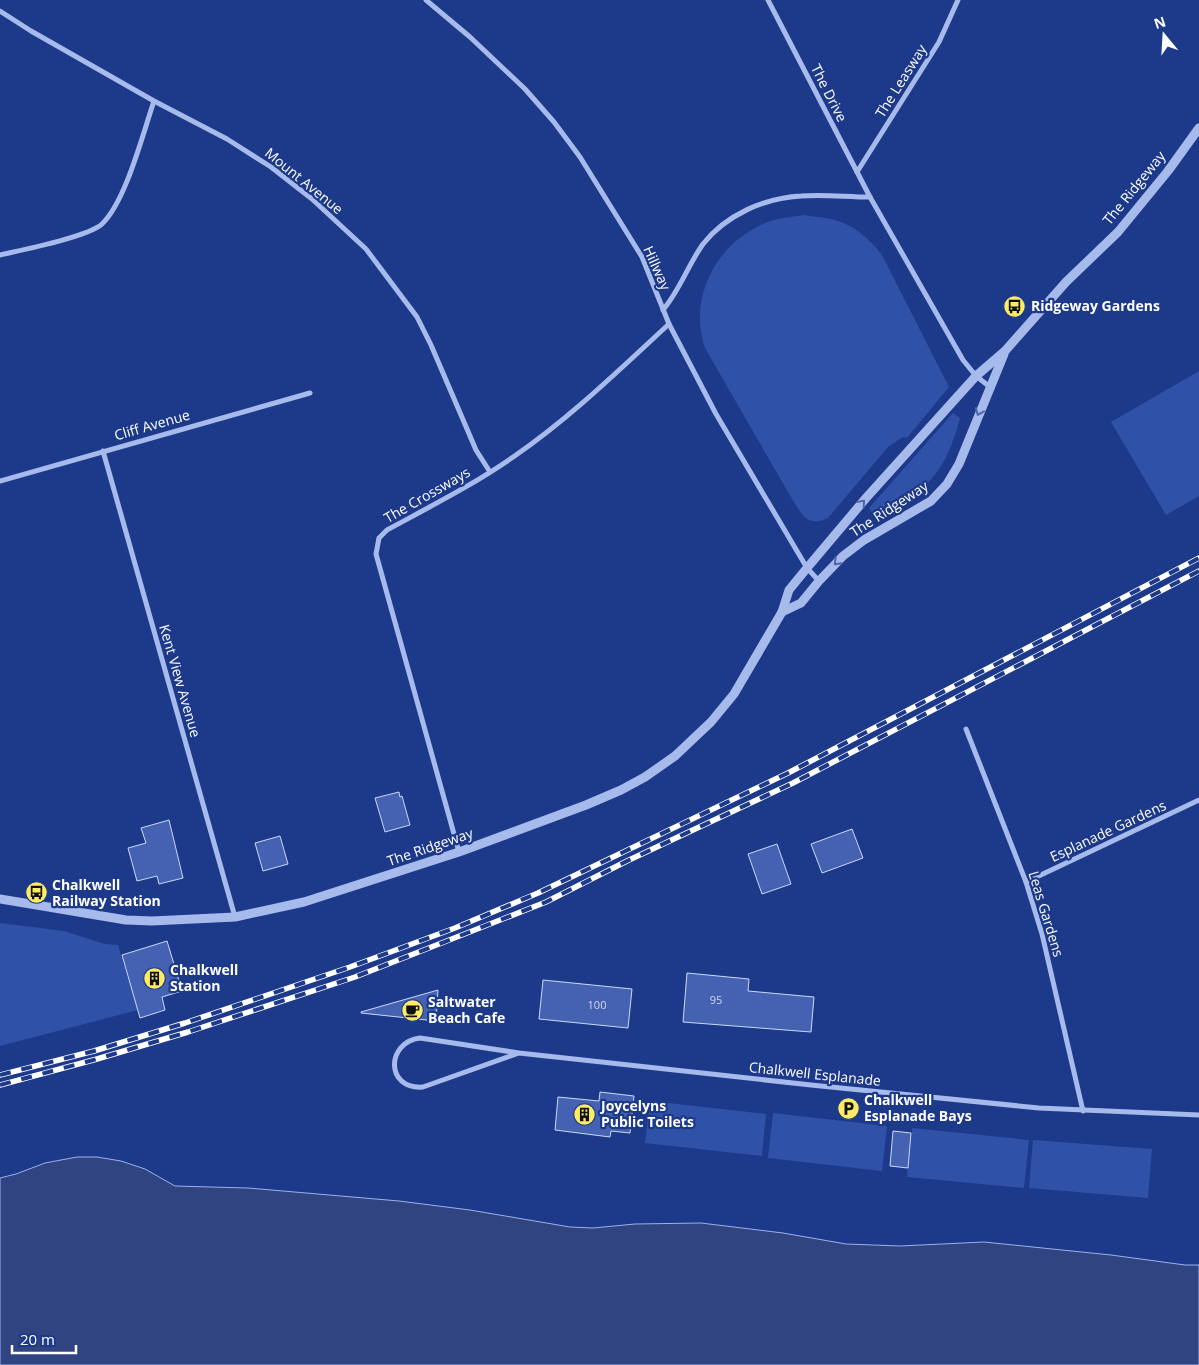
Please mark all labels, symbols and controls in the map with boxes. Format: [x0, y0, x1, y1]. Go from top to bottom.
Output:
north arrow [1139, 10, 1189, 60]
text: N [1151, 11, 1168, 33]
street label: The Leasway [871, 40, 931, 121]
street label: The Drive [807, 61, 852, 125]
street label: Mount Avenue [261, 143, 348, 218]
street label: The Ridgeway [1098, 146, 1170, 228]
street label: Hillway [639, 243, 676, 294]
bus stop icon: Ridgeway Gardens [1003, 294, 1027, 318]
place label: Ridgeway Gardens [1031, 296, 1160, 315]
street label: Cliff Avenue [112, 405, 192, 444]
one-way arrow [975, 407, 986, 416]
street label: The Crossways [380, 462, 474, 527]
street label: The Ridgeway [846, 476, 932, 541]
one-way arrow [856, 500, 865, 509]
one-way arrow [834, 557, 843, 566]
street label: Kent View Avenue [155, 622, 206, 740]
street label: Esplanade Gardens [1047, 795, 1169, 866]
street label: The Ridgeway [384, 823, 476, 870]
street label: Leas Gardens [1024, 869, 1069, 959]
place label: Chalkwell Railway Station [52, 875, 161, 910]
bus stop icon: Chalkwell Railway Station [24, 881, 48, 905]
place label: Chalkwell Station [170, 960, 238, 995]
building icon: Chalkwell Station [142, 966, 166, 990]
place label: Saltwater Beach Cafe [428, 992, 505, 1027]
house number: 95 [710, 992, 722, 1007]
house number: 100 [588, 997, 606, 1012]
cafe icon: Saltwater Beach Cafe [400, 998, 424, 1022]
street label: Chalkwell Esplanade [748, 1057, 882, 1090]
place label: Chalkwell Esplanade Bays [864, 1090, 972, 1125]
place label: Joycelyns Public Toilets [599, 1096, 694, 1131]
parking icon: Chalkwell Esplanade Bays [836, 1096, 860, 1120]
building icon: Joycelyns Public Toilets [573, 1102, 597, 1126]
scale bar [12, 1322, 76, 1354]
text: 20 m [20, 1329, 55, 1349]

